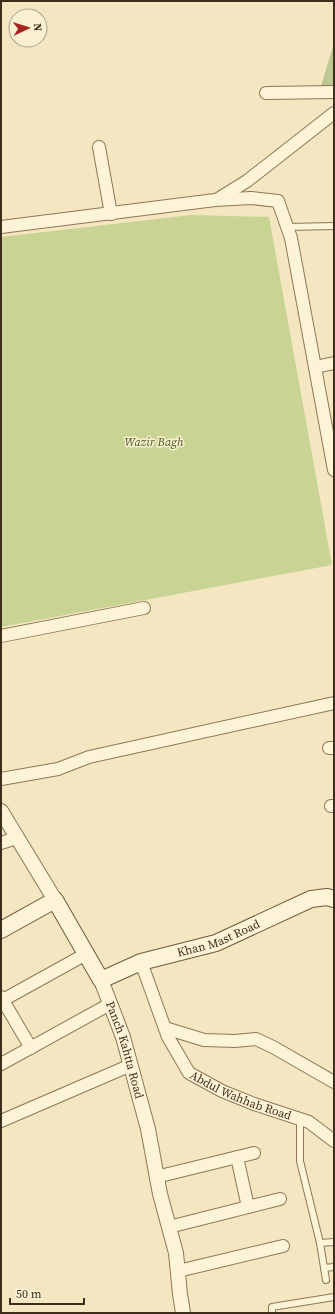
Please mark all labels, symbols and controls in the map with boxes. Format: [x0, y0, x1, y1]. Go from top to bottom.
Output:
north arrow [8, 8, 48, 48]
text: N [30, 23, 45, 32]
park label: Wazir Bagh [125, 434, 184, 450]
street label: Khan Mast Road [175, 916, 262, 961]
street label: Panch Kahtta Road [102, 999, 147, 1101]
street label: Abdul Wahhab Road [187, 1067, 294, 1124]
scale bar [10, 1280, 84, 1306]
text: 50 m [16, 1286, 42, 1302]

